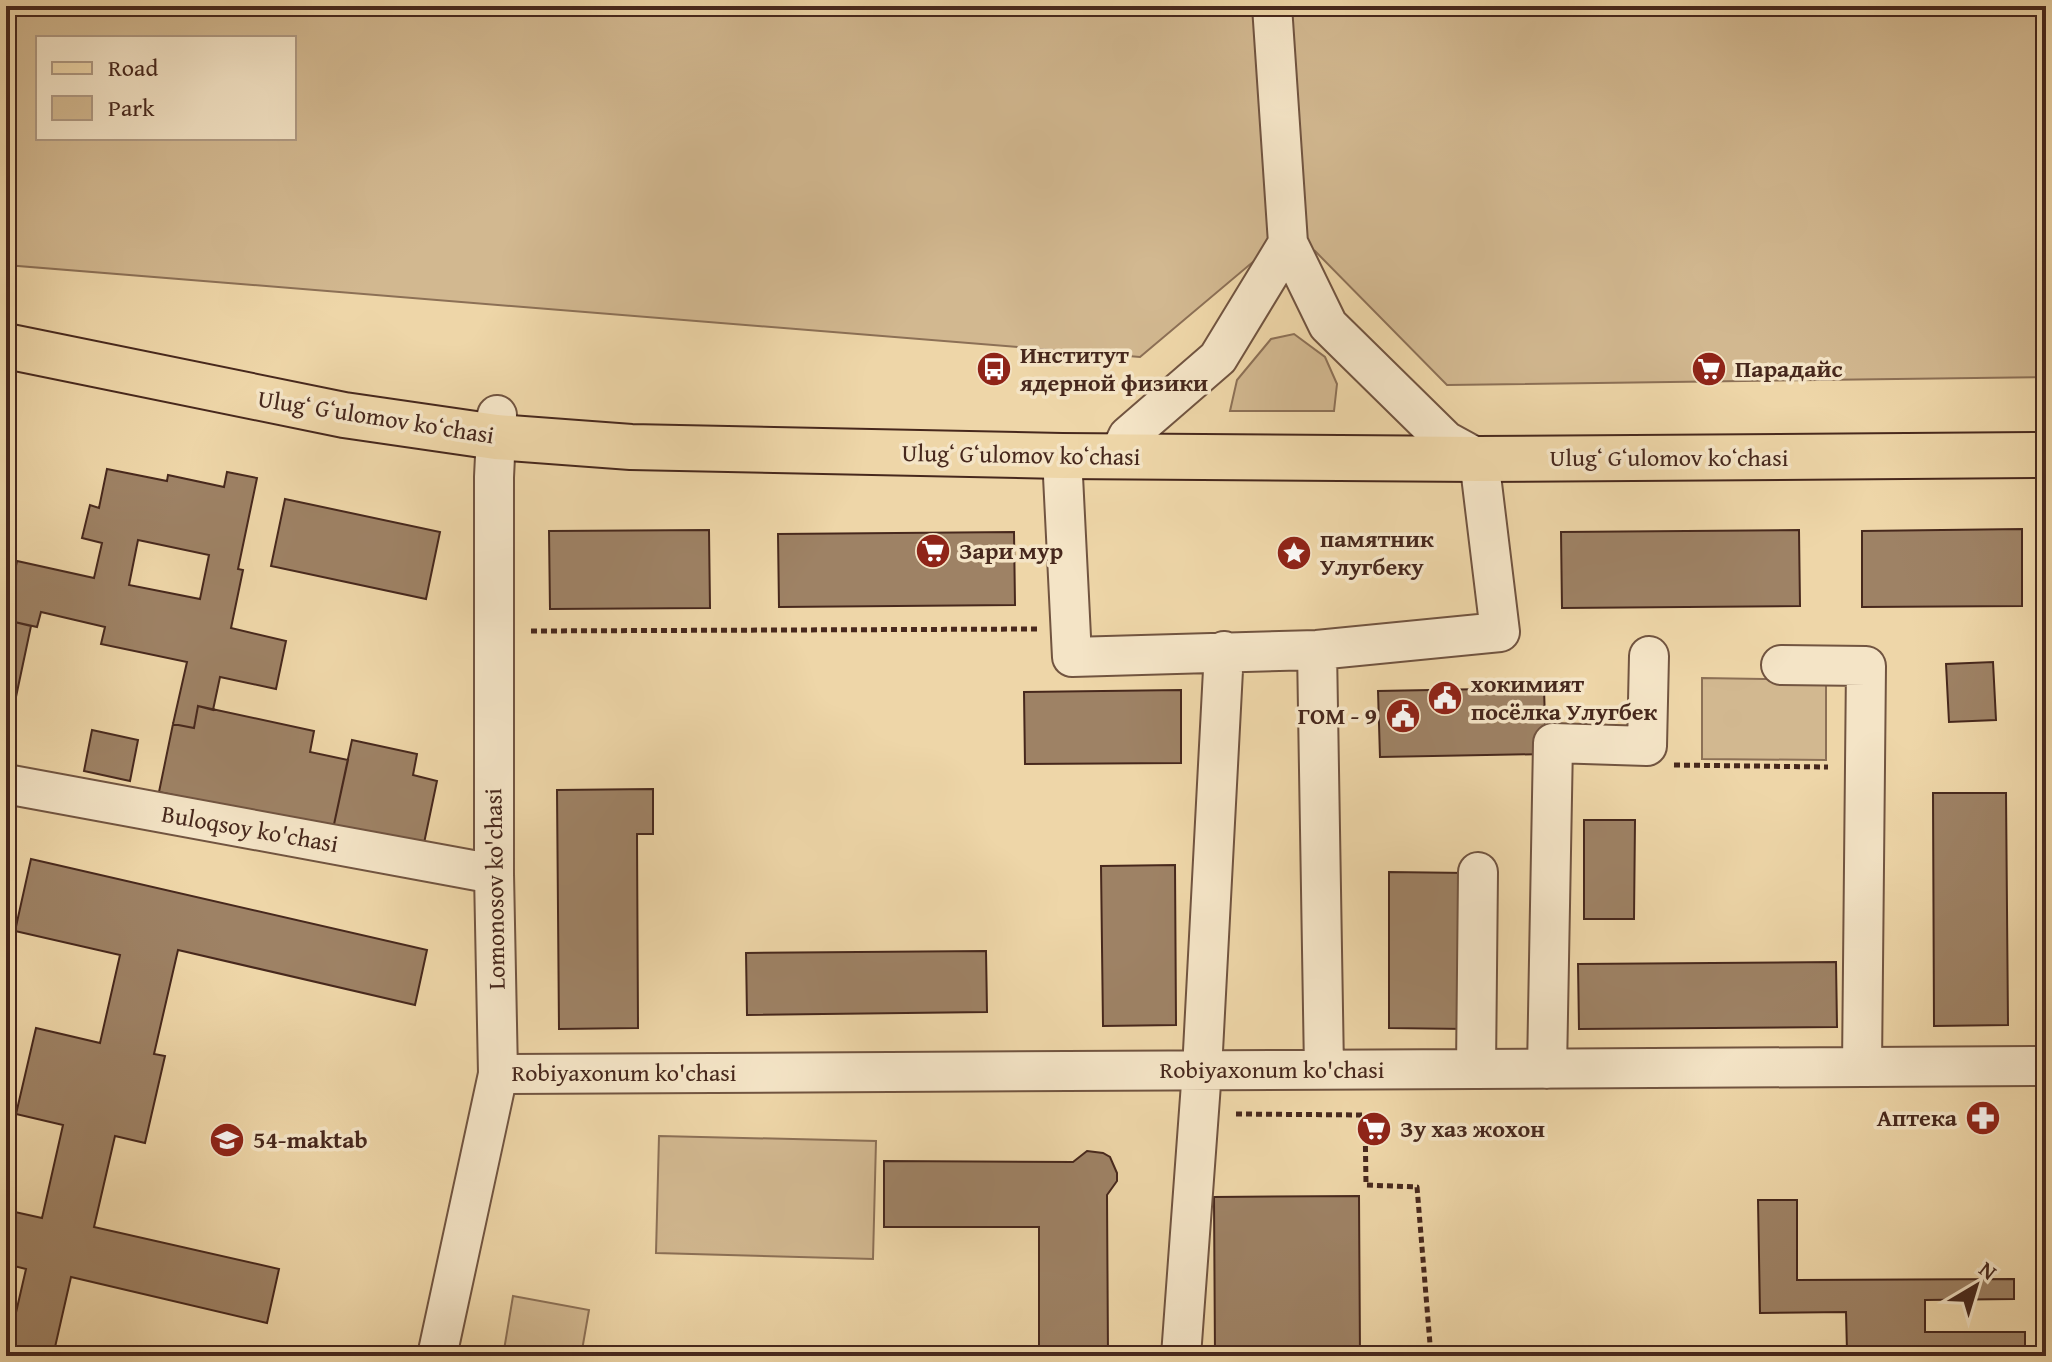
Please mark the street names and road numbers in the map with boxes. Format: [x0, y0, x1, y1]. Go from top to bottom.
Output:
street label: Ulugʻ Gʻulomov koʻchasi [255, 381, 497, 453]
street label: Ulugʻ Gʻulomov koʻchasi [901, 435, 1141, 474]
street label: Ulugʻ Gʻulomov koʻchasi [1550, 440, 1789, 475]
street label: Lomonosov ko'chasi [475, 788, 514, 990]
street label: Buloqsoy ko'chasi [159, 796, 341, 861]
street label: Robiyaxonum ko'chasi [1160, 1052, 1385, 1087]
street label: Robiyaxonum ko'chasi [512, 1055, 737, 1090]

